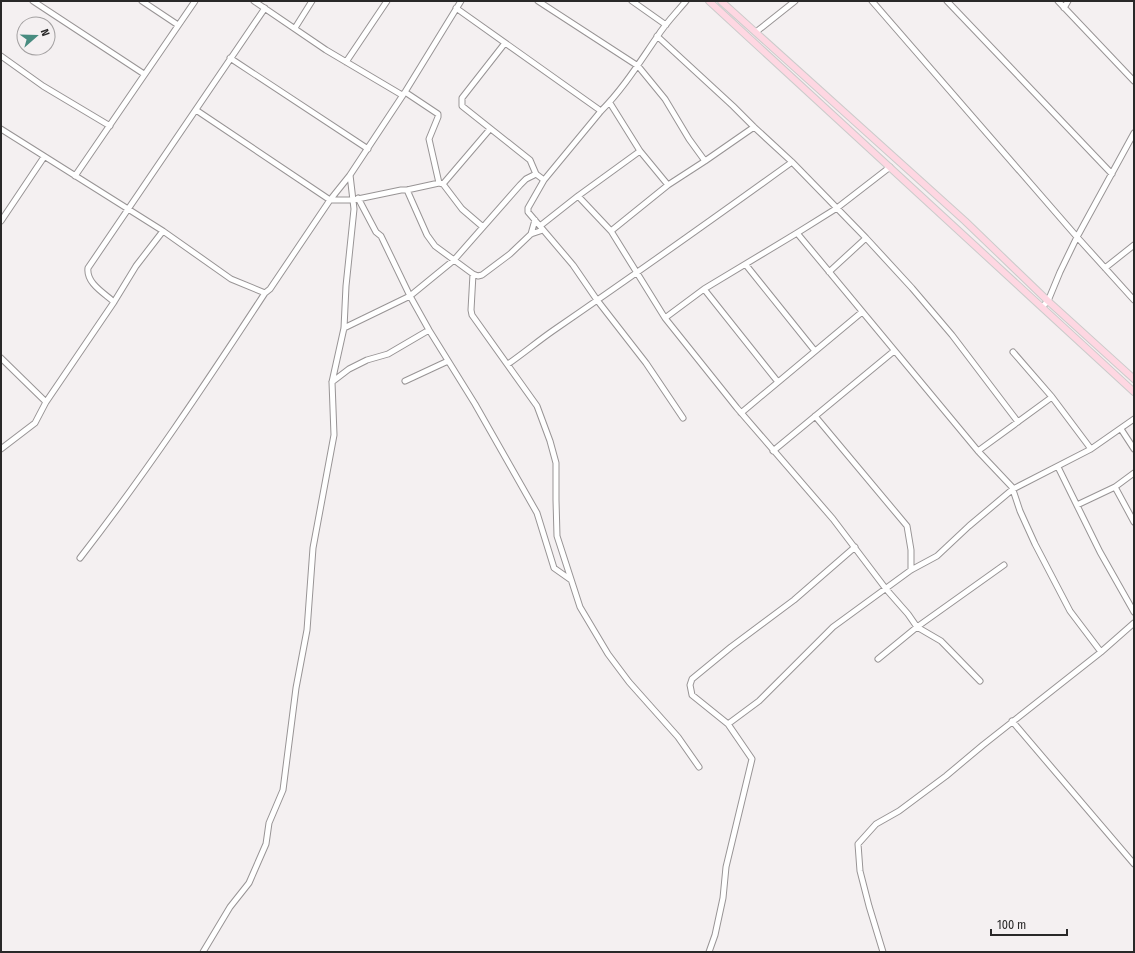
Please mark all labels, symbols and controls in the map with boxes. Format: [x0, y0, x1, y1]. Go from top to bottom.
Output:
north arrow [16, 16, 56, 56]
text: N [38, 27, 52, 38]
scale bar [991, 911, 1067, 937]
text: 100 m [997, 918, 1026, 932]

